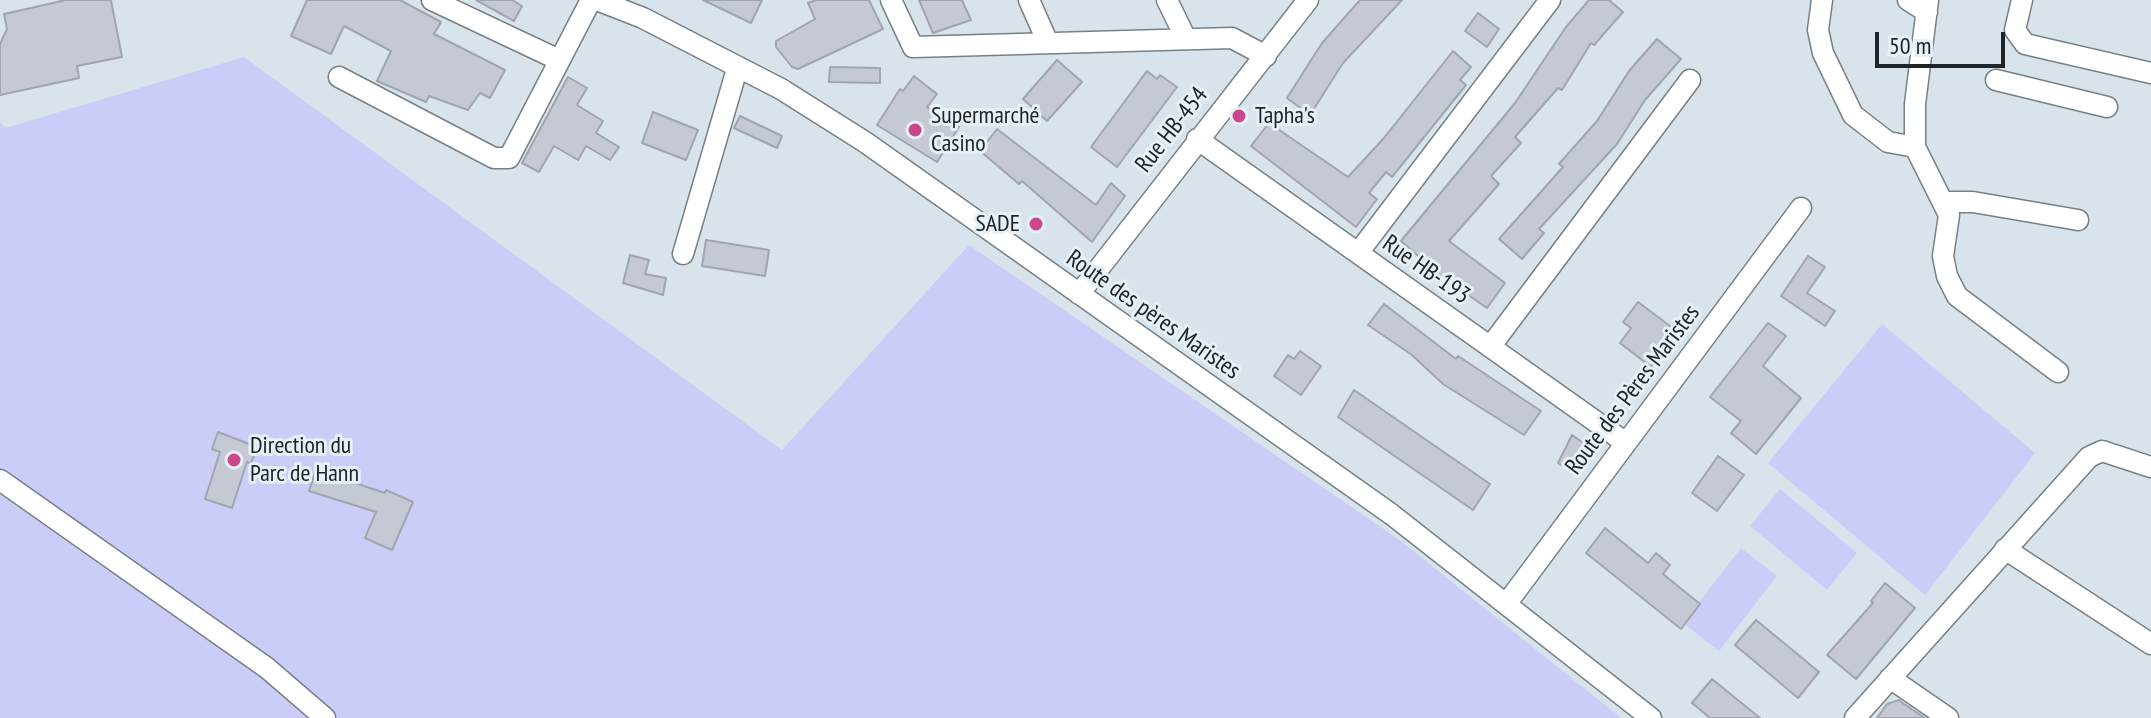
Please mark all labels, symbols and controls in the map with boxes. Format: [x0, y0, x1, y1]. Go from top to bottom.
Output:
scale bar [1879, 16, 2009, 66]
text: 50 m [1889, 30, 1931, 61]
street label: Rue HB-454 [1130, 82, 1214, 178]
place label: Supermarché Casino [931, 102, 1039, 158]
place label: Tapha's [1255, 102, 1315, 130]
marker: Tapha's [1230, 107, 1248, 125]
marker: Supermarché Casino [906, 121, 924, 139]
place label: SADE [975, 210, 1020, 238]
marker: SADE [1027, 215, 1045, 233]
street label: Rue HB-193 [1377, 229, 1475, 311]
street label: Route des pères Maristes [1061, 244, 1245, 386]
street label: Route des Pères Maristes [1560, 299, 1706, 481]
place label: Direction du Parc de Hann [250, 432, 359, 488]
marker: Direction du Parc de Hann [225, 451, 243, 469]

